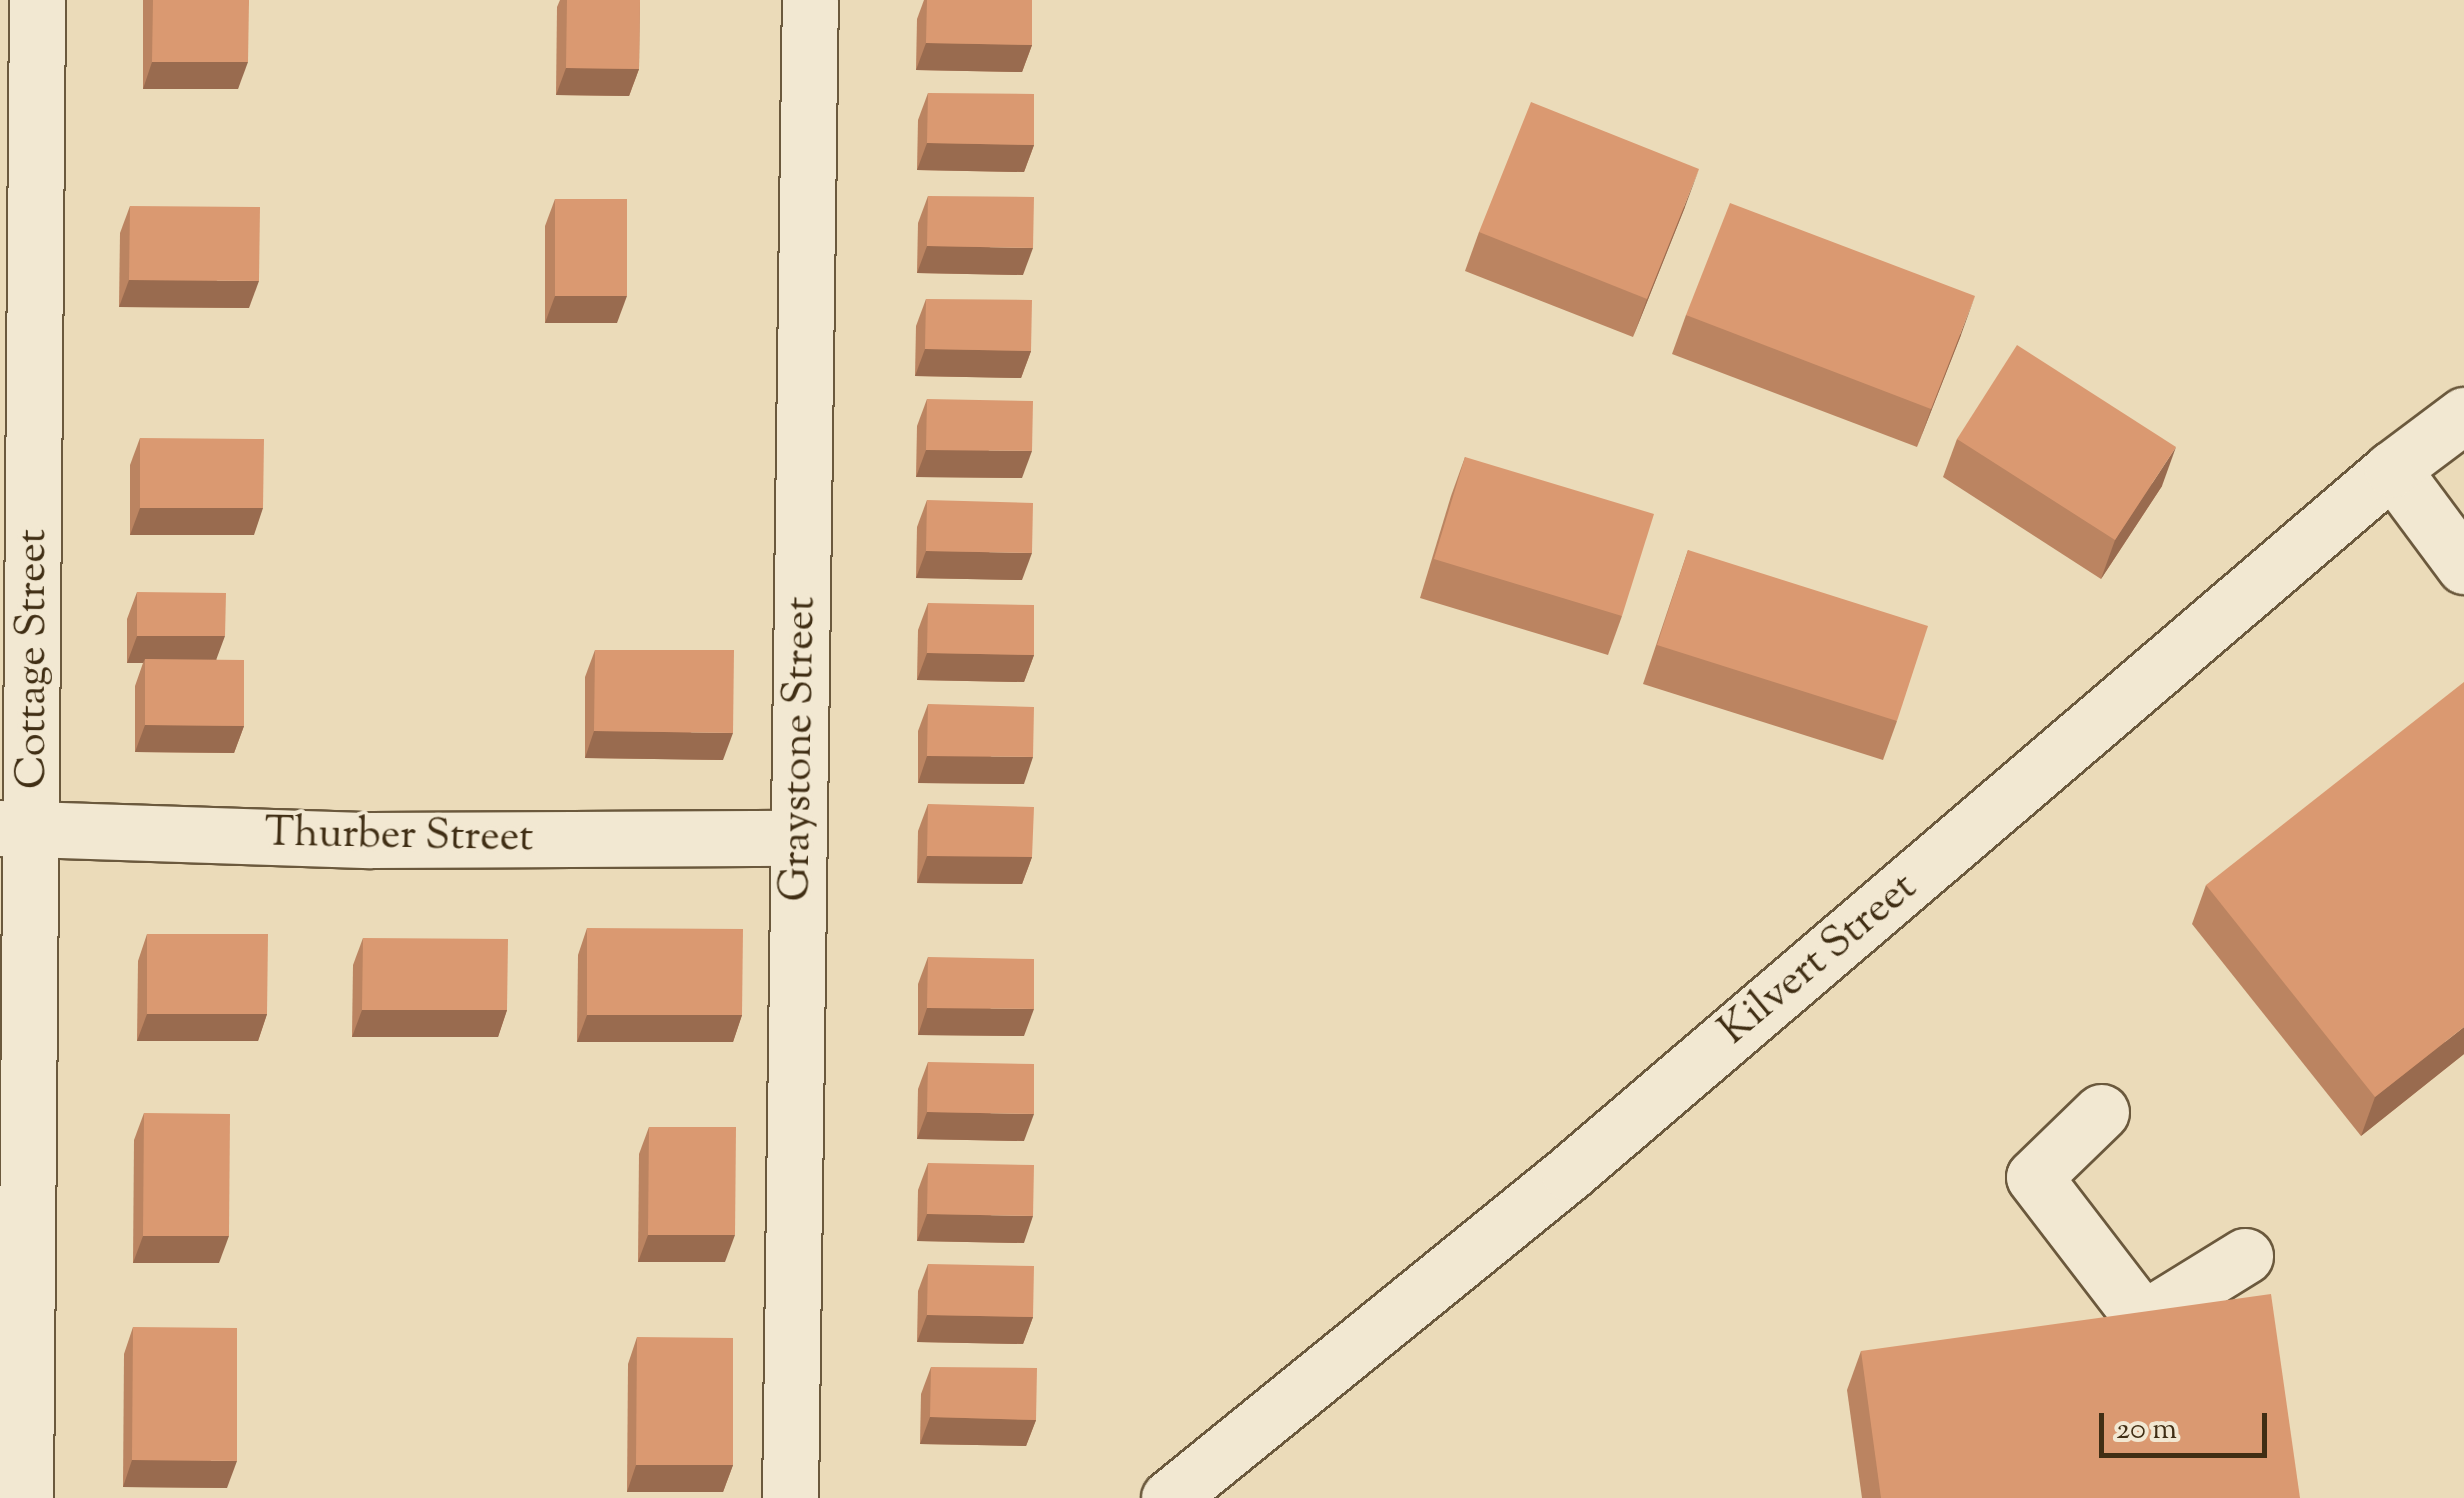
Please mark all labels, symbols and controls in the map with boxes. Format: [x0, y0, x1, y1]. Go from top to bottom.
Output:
street label: Cottage Street [9, 529, 59, 789]
street label: Graystone Street [772, 596, 828, 902]
street label: Thurber Street [264, 809, 534, 865]
street label: Kilvert Street [1710, 863, 1928, 1057]
scale bar [2104, 1393, 2272, 1455]
text: 20 m [2116, 1409, 2177, 1452]

